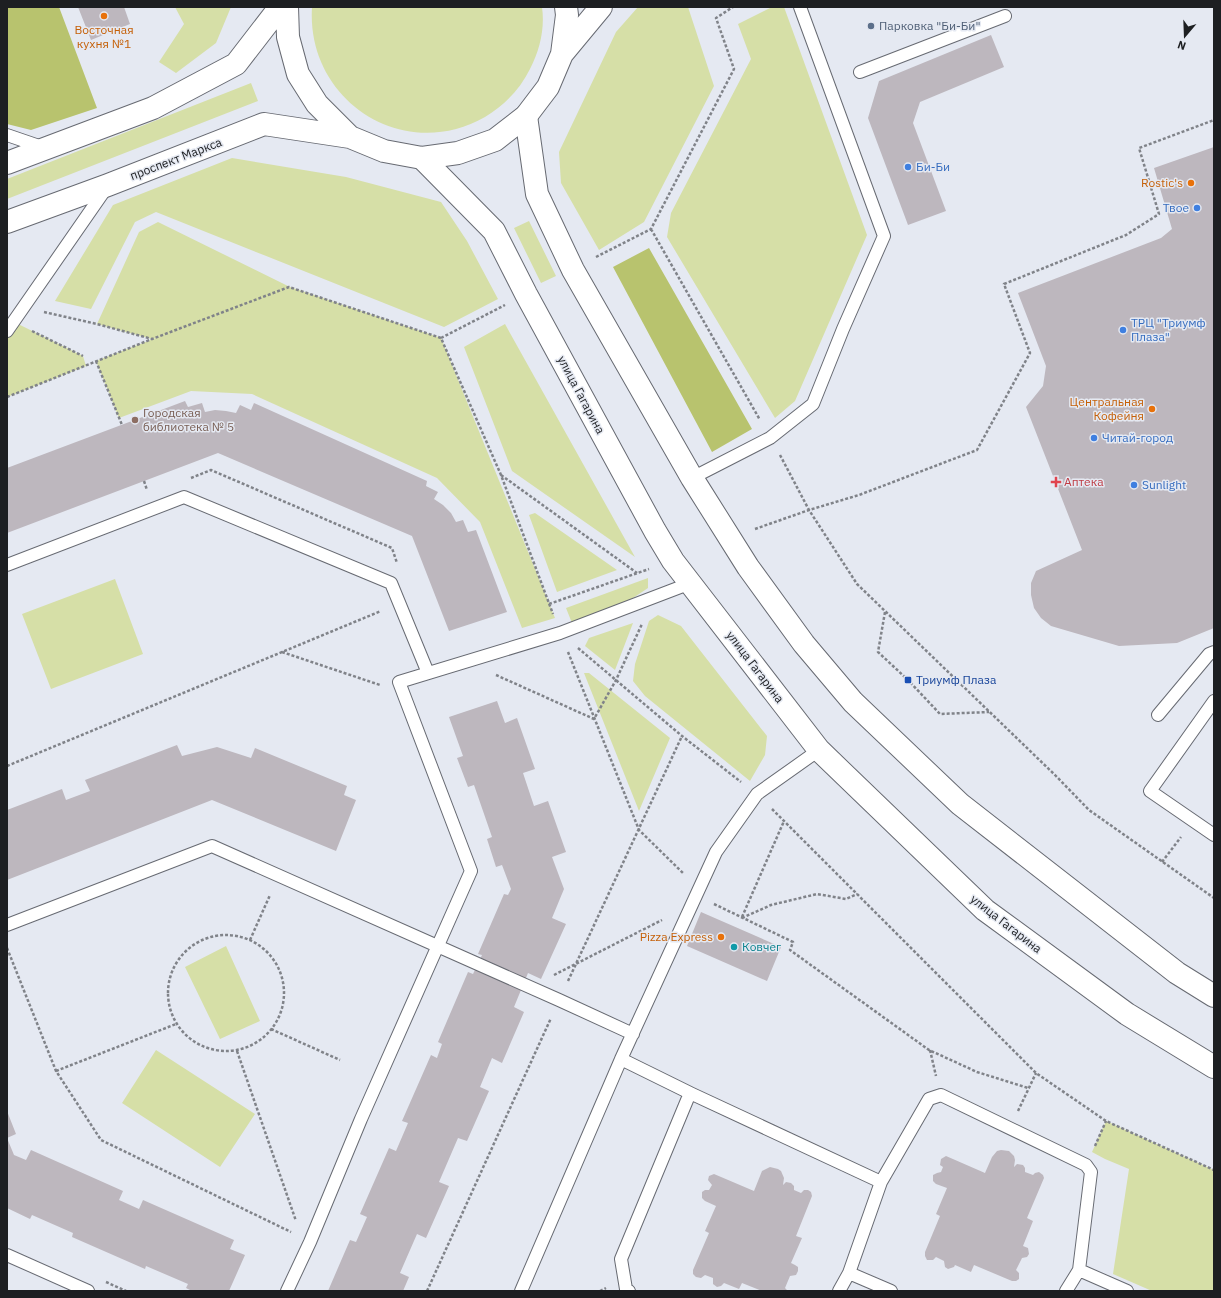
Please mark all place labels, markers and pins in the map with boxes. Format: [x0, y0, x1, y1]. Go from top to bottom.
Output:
marker: Восточная кухня №1 [99, 11, 109, 21]
place label: Парковка "Би-Би" [879, 18, 980, 33]
marker: Парковка "Би-Би" [866, 21, 876, 31]
place label: Восточная кухня №1 [74, 22, 134, 51]
place label: Би-Би [916, 159, 950, 174]
marker: Би-Би [903, 162, 913, 172]
place label: Rostic's [1141, 175, 1183, 190]
marker: Rostic's [1186, 178, 1196, 188]
place label: Твое [1163, 200, 1189, 215]
marker: Твое [1192, 203, 1202, 213]
place label: ТРЦ "Триумф Плаза" [1131, 315, 1206, 344]
marker: ТРЦ "Триумф Плаза" [1118, 325, 1128, 335]
place label: Центральная Кофейня [1070, 394, 1144, 423]
marker: Центральная Кофейня [1147, 404, 1157, 414]
place label: Городская библиотека № 5 [143, 405, 234, 434]
marker: Городская библиотека № 5 [130, 415, 140, 425]
place label: Читай-город [1102, 430, 1173, 445]
marker: Читай-город [1089, 433, 1099, 443]
place label: Аптека [1064, 474, 1104, 489]
marker: Аптека [1051, 477, 1061, 487]
place label: Sunlight [1142, 477, 1186, 492]
marker: Sunlight [1129, 480, 1139, 490]
place label: Триумф Плаза [916, 672, 997, 687]
marker: Триумф Плаза [903, 675, 913, 685]
place label: Pizza Express [640, 929, 713, 944]
marker: Pizza Express [716, 932, 726, 942]
place label: Ковчег [742, 939, 781, 954]
marker: Ковчег [729, 942, 739, 952]

